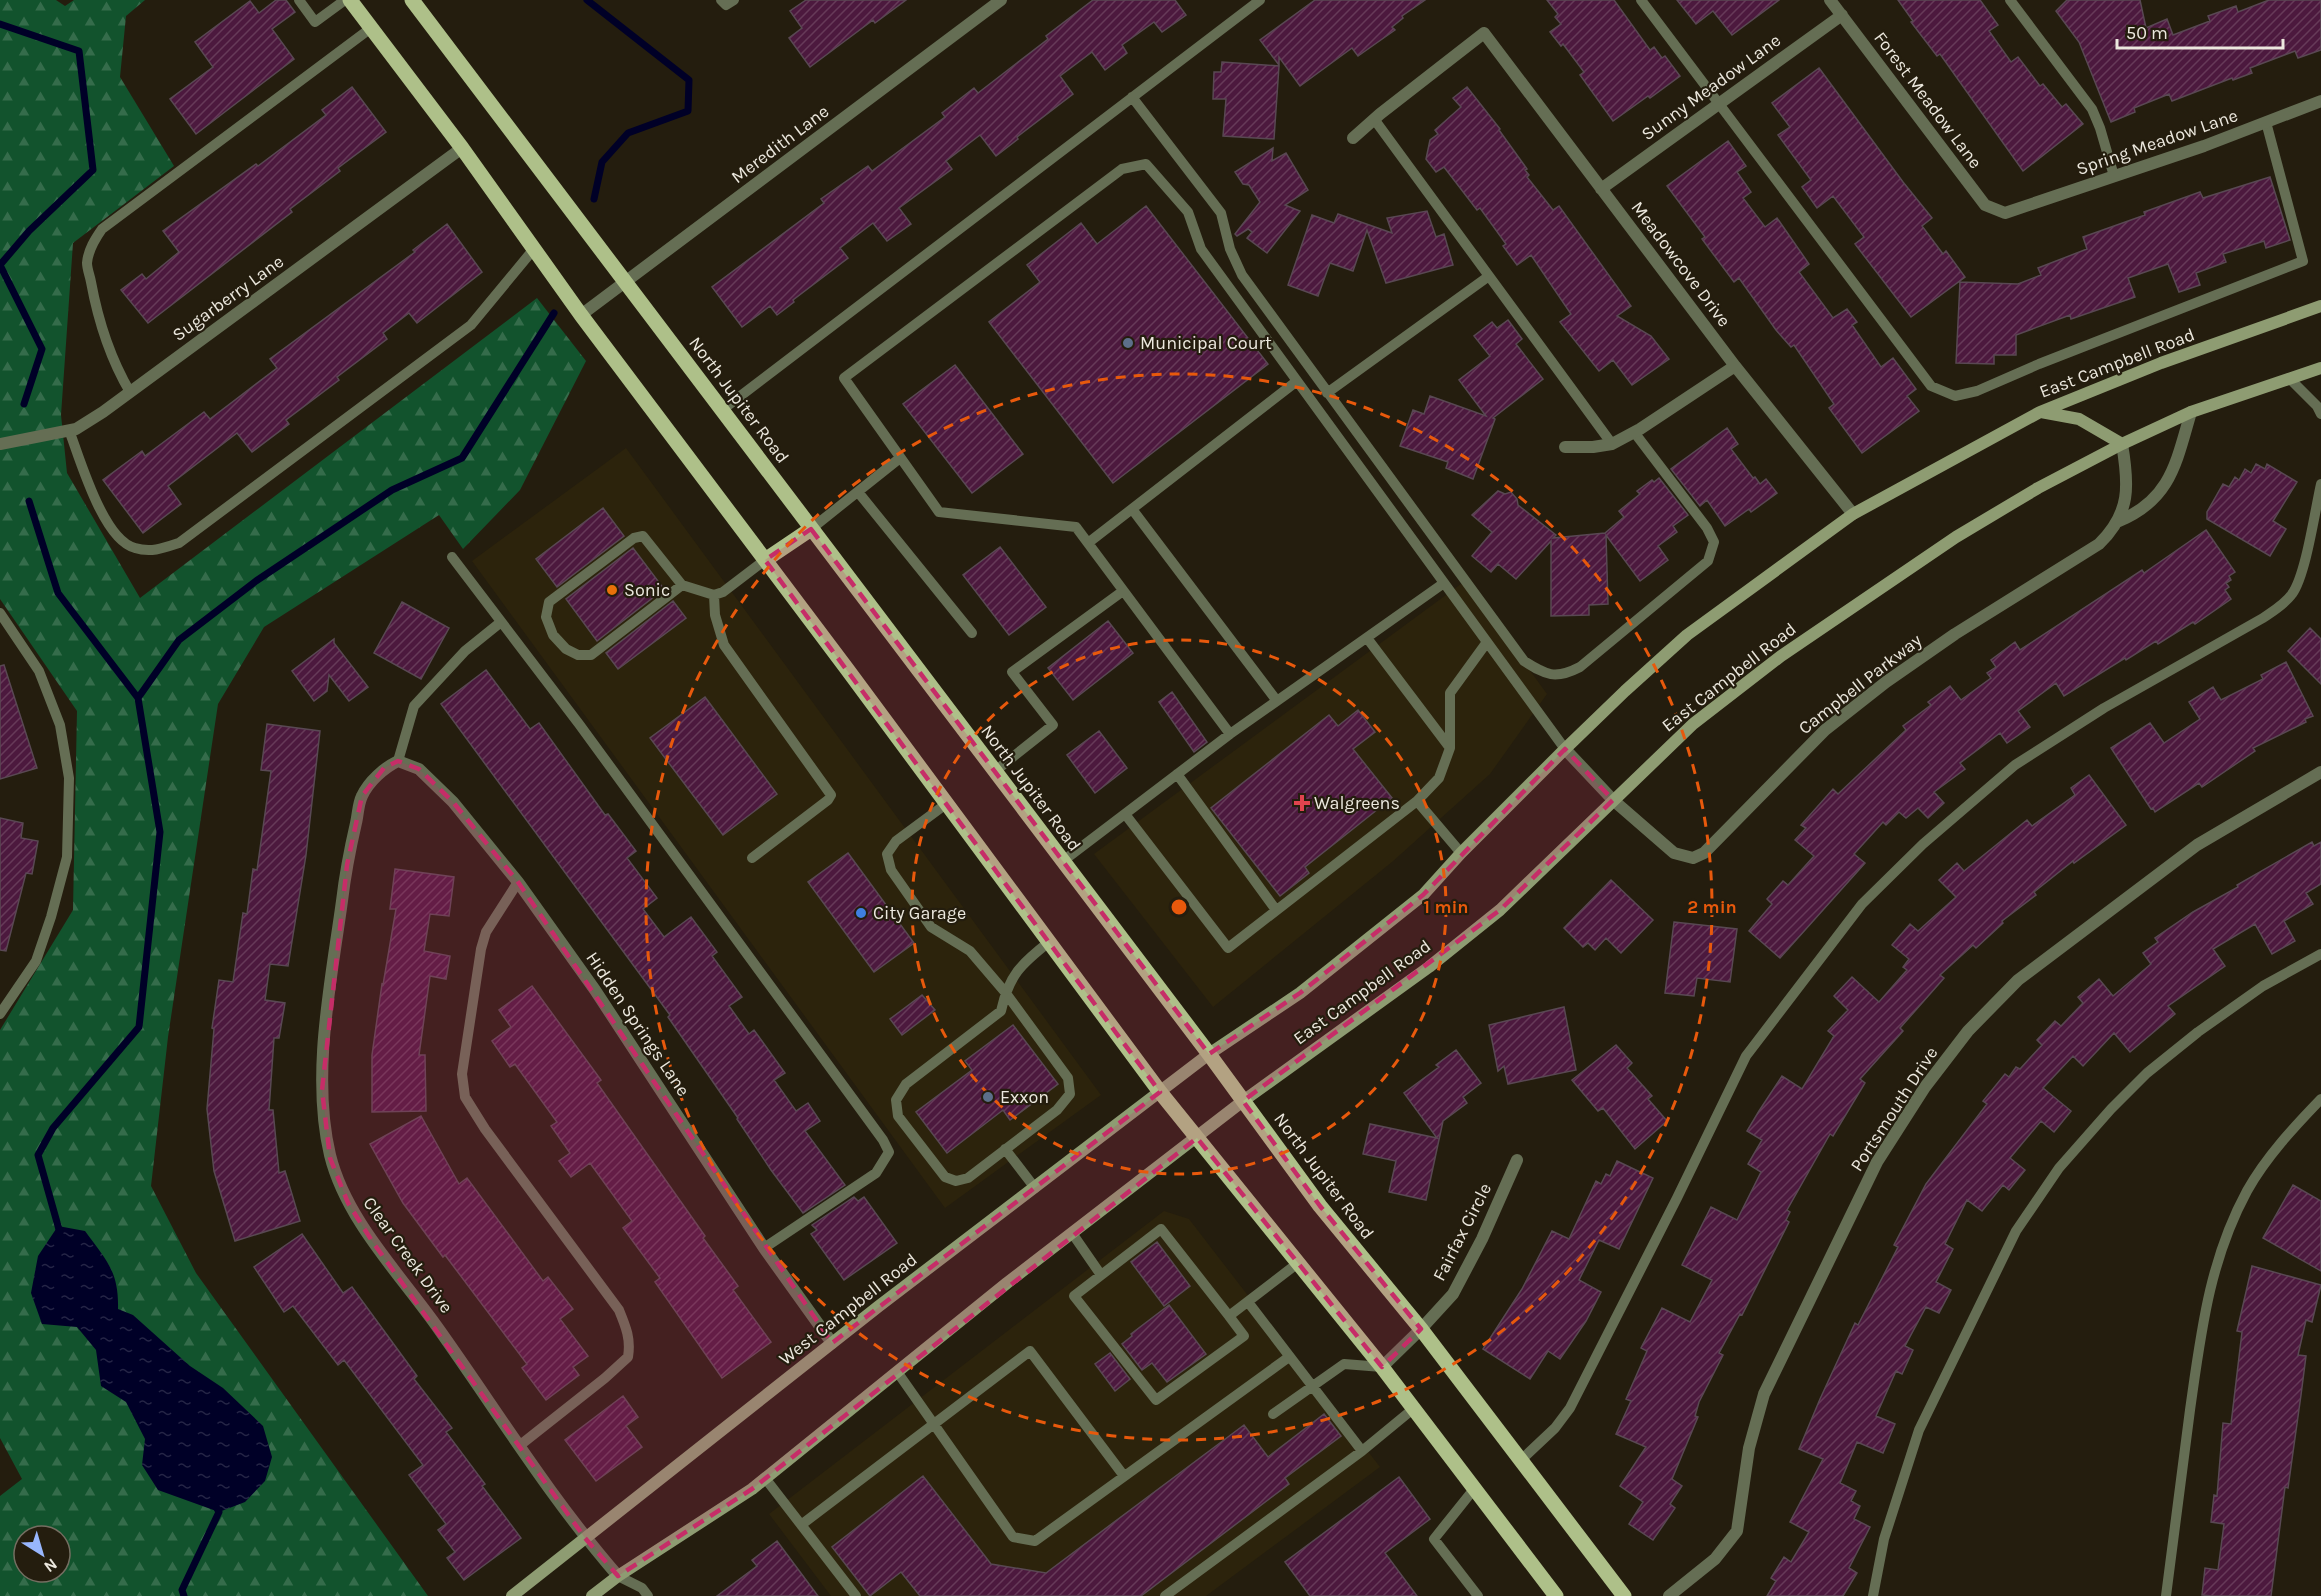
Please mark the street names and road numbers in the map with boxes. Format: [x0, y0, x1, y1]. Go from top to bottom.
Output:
street label: Forest Meadow Lane [1869, 27, 1987, 173]
street label: Sunny Meadow Lane [1637, 29, 1785, 145]
street label: Meredith Lane [727, 100, 833, 188]
street label: Spring Meadow Lane [2073, 104, 2241, 180]
street label: Meadowcove Drive [1627, 197, 1735, 331]
street label: Sugarberry Lane [168, 250, 288, 346]
street label: East Campbell Road [2036, 323, 2198, 403]
street label: North Jupiter Road [684, 332, 794, 468]
street label: East Campbell Road [1657, 618, 1801, 736]
street label: Campbell Parkway [1794, 629, 1927, 739]
street label: North Jupiter Road [976, 720, 1086, 856]
street label: East Campbell Road [1289, 935, 1435, 1049]
street label: Hidden Springs Lane [581, 948, 695, 1100]
street label: Portsmouth Drive [1846, 1043, 1942, 1175]
street label: North Jupiter Road [1269, 1108, 1379, 1244]
street label: Fairfax Circle [1428, 1179, 1496, 1285]
street label: Clear Creek Drive [358, 1193, 458, 1317]
street label: West Campbell Road [775, 1248, 921, 1370]

